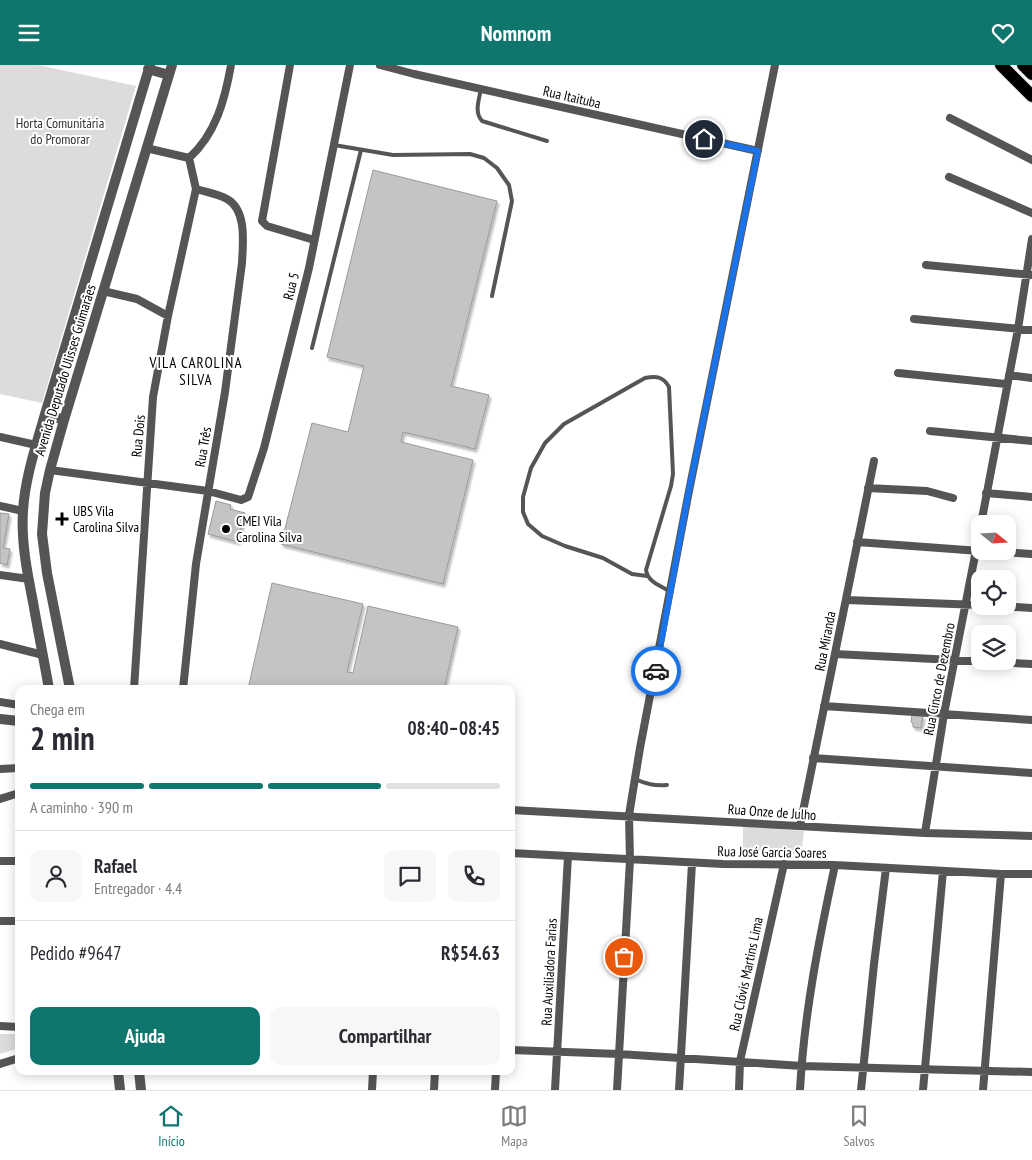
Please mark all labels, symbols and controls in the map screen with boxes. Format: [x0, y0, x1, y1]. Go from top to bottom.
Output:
icon: menu [15, 19, 43, 47]
text: Nomnom [481, 19, 551, 47]
icon: heart [989, 19, 1017, 47]
street label: Rua Itaituba [541, 82, 603, 112]
park label: Horta Comunitária do Promorar [16, 114, 104, 148]
pin [683, 118, 725, 160]
icon: home [690, 125, 718, 153]
street label: Rua 5 [279, 270, 303, 302]
street label: Avenida Deputado Ulisses Guimarães [30, 282, 100, 458]
district label: VILA CAROLINA SILVA [148, 353, 243, 389]
street label: Rua Dois [127, 414, 149, 458]
street label: Rua Três [191, 425, 215, 468]
place label: UBS Vila Carolina Silva [73, 502, 139, 536]
marker: UBS Vila Carolina Silva [55, 512, 69, 526]
place label: CMEI Vila Carolina Silva [236, 512, 302, 546]
north arrow [971, 515, 1016, 560]
map controls [971, 515, 1016, 670]
marker: CMEI Vila Carolina Silva [220, 523, 232, 535]
button: locate [971, 570, 1016, 615]
street label: Rua Miranda [810, 610, 840, 672]
street label: Rua Cinco de Dezembro [919, 621, 959, 737]
button: layers [971, 625, 1016, 670]
courier [631, 646, 681, 696]
icon: car [642, 657, 670, 685]
text: Chega em [30, 699, 85, 719]
text: 08:40–08:45 [407, 716, 500, 740]
text: 2 min [30, 717, 95, 759]
text: A caminho · 390 m [30, 797, 133, 817]
street label: Rua Onze de Julho [727, 800, 817, 824]
street label: Rua José Garcia Soares [717, 842, 827, 862]
button: person [30, 850, 82, 902]
button: chat [384, 850, 436, 902]
button: phone [448, 850, 500, 902]
text: Rafael [94, 854, 137, 878]
text: Entregador · 4.4 [94, 878, 182, 898]
street label: Rua Clóvis Martins Lima [725, 915, 767, 1033]
street label: Rua Auxiliadora Farias [537, 918, 561, 1026]
pin [603, 936, 645, 978]
text: Pedido #9647 [30, 941, 121, 965]
text: R$54.63 [441, 941, 500, 965]
icon: bag [610, 943, 638, 971]
button: Ajuda [30, 1007, 260, 1065]
button: Compartilhar [270, 1007, 500, 1065]
tab: Início [157, 1102, 185, 1150]
tab: Mapa [500, 1102, 528, 1150]
tab: Salvos [843, 1102, 875, 1150]

